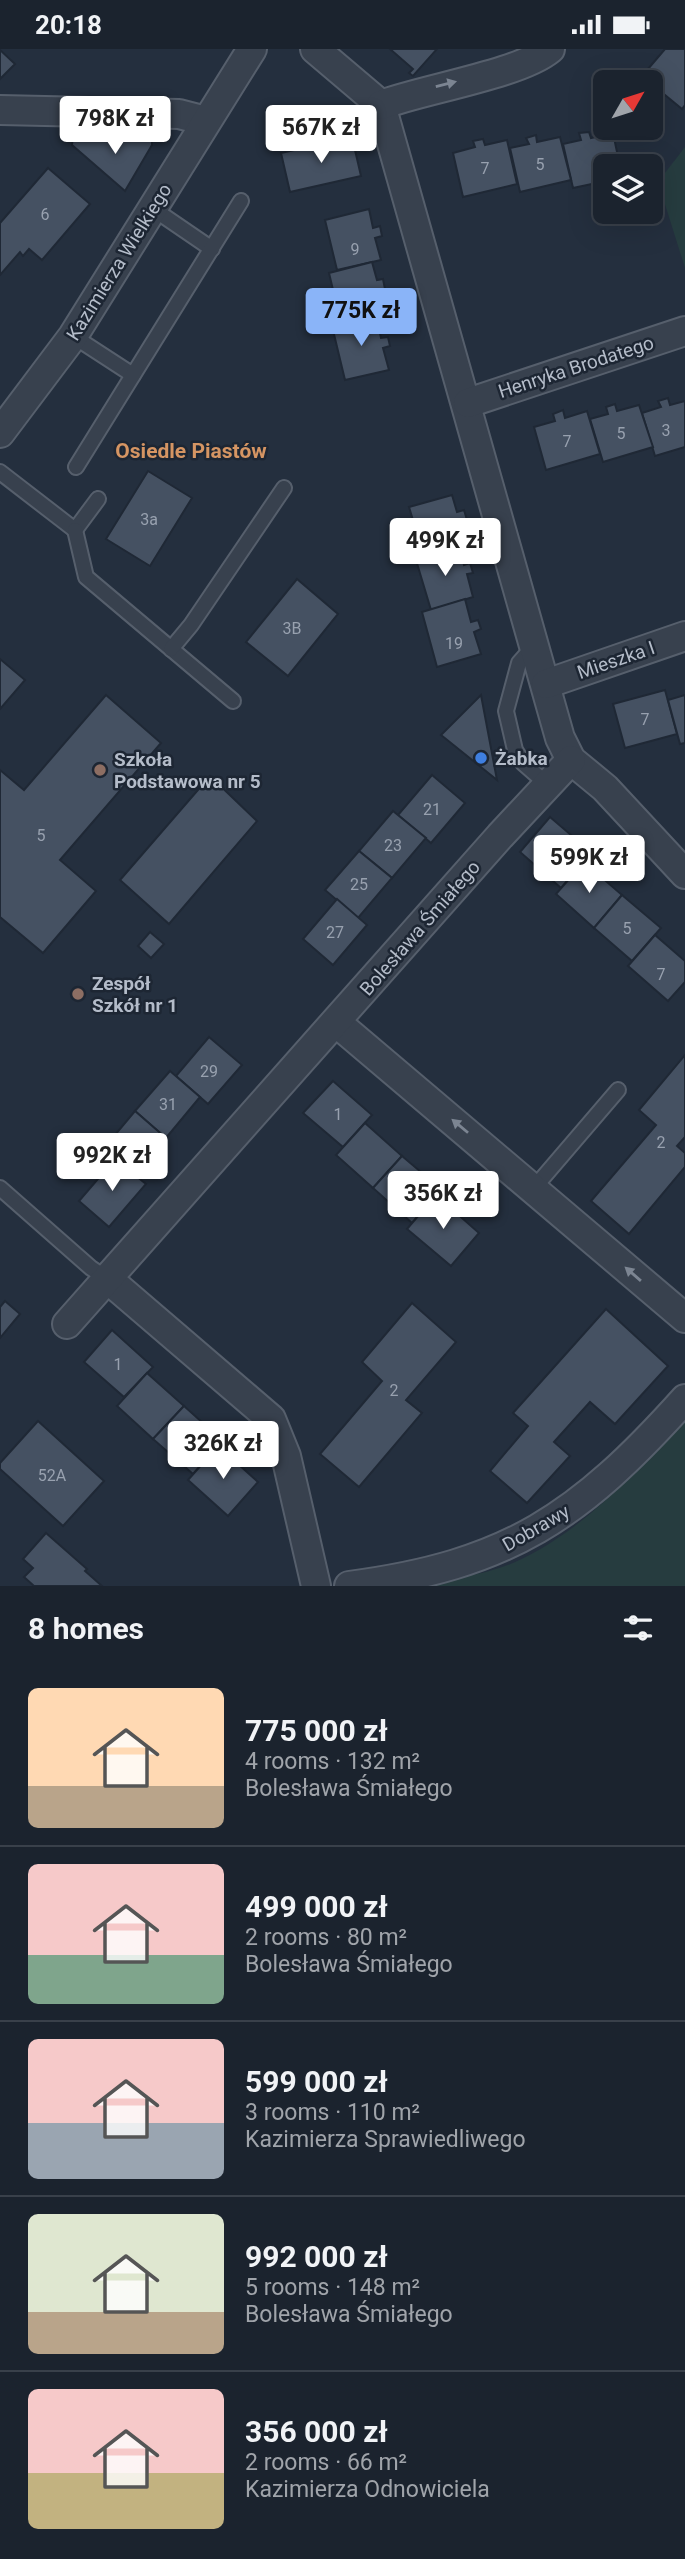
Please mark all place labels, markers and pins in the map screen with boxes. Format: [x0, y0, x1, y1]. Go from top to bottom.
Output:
pin: 798K zł [50, 97, 180, 156]
pin: 567K zł [256, 106, 386, 165]
pin: 775K zł [296, 289, 426, 348]
pin: 499K zł [380, 519, 510, 578]
place label: Żabka [495, 747, 548, 770]
place label: Szkoła Podstawowa nr 5 [114, 748, 261, 793]
marker: Żabka [473, 750, 489, 766]
marker: Szkoła Podstawowa nr 5 [92, 762, 108, 778]
pin: 599K zł [524, 835, 654, 895]
place label: Zespół Szkół nr 1 [92, 972, 178, 1017]
marker: Zespół Szkół nr 1 [70, 986, 86, 1002]
pin: 992K zł [47, 1133, 177, 1193]
pin: 356K zł [378, 1171, 508, 1231]
pin: 326K zł [158, 1421, 288, 1481]

